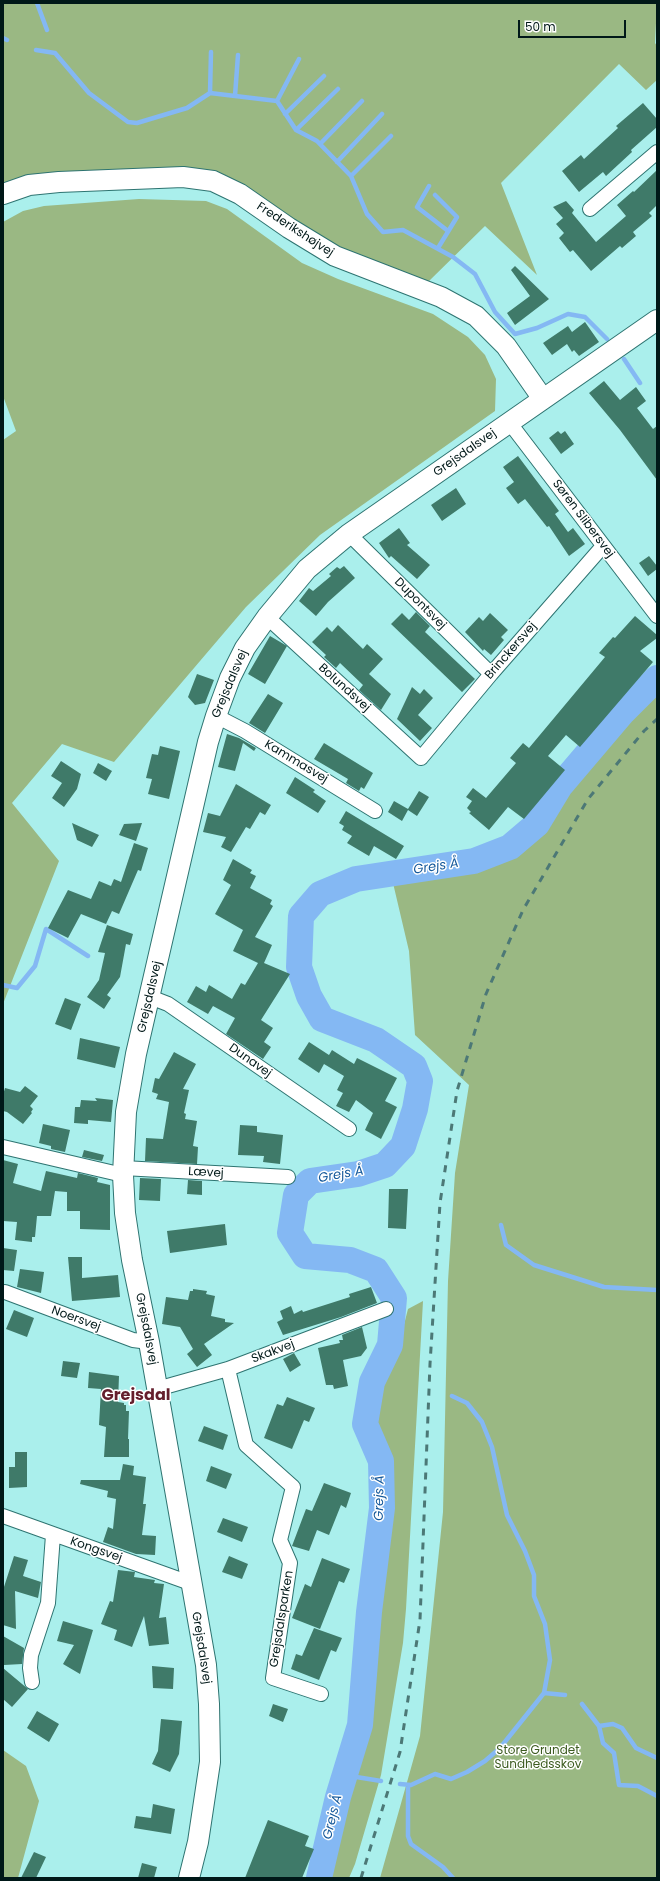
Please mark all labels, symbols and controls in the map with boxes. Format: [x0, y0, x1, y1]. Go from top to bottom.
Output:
scale bar [520, 12, 628, 38]
text: 50 m [525, 18, 556, 35]
street label: Frederikshøjvej [254, 200, 336, 260]
street label: Grejsdalsvej [431, 426, 499, 480]
street label: Søren Slibersvej [549, 477, 617, 561]
street label: Dupontsvej [391, 575, 449, 633]
street label: Brinckersvej [482, 619, 540, 683]
street label: Grejsdalsvej [209, 648, 251, 720]
street label: Bolundsvej [315, 661, 373, 715]
street label: Kammasvej [262, 737, 330, 787]
water label: Grejs Å [412, 856, 460, 878]
street label: Grejsdalsvej [135, 960, 165, 1034]
street label: Dunavej [226, 1041, 274, 1081]
water label: Grejs Å [317, 1163, 365, 1187]
street label: Lævej [188, 1165, 224, 1181]
street label: Grejsdalsvej [132, 1292, 160, 1366]
street label: Noersvej [49, 1303, 103, 1335]
street label: Skakvej [250, 1337, 296, 1367]
district label: Grejsdal [102, 1386, 170, 1406]
water label: Grejs Å [372, 1475, 388, 1521]
street label: Kongsvej [68, 1534, 124, 1566]
street label: Grejsdalsparken [267, 1570, 297, 1668]
street label: Grejsdalsvej [188, 1611, 214, 1685]
park label: Store Grundet Sundhedsskov [495, 1744, 581, 1772]
water label: Grejs Å [320, 1793, 346, 1841]

